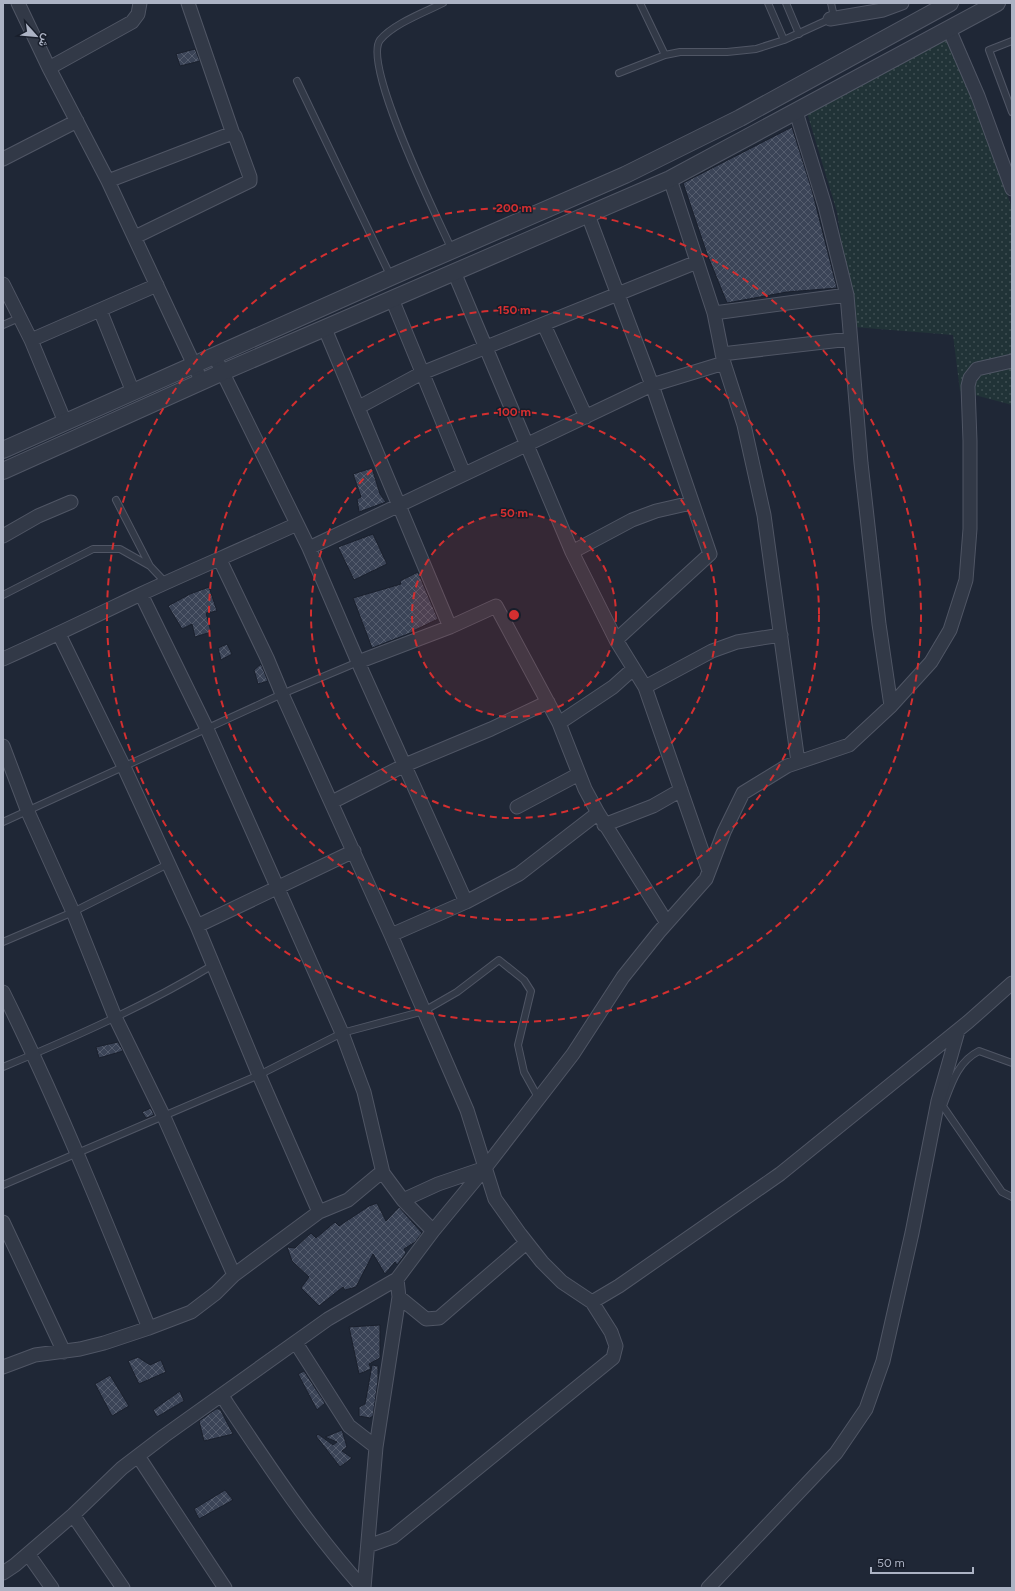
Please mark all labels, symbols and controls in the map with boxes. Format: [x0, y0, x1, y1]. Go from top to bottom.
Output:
north arrow [16, 16, 56, 56]
text: ش [36, 31, 53, 49]
text: 200 m [496, 201, 532, 215]
text: 150 m [497, 303, 531, 317]
text: 100 m [497, 405, 531, 419]
text: 50 m [500, 506, 528, 520]
centre of rings [507, 608, 521, 622]
scale bar [871, 1549, 973, 1575]
text: 50 m [877, 1556, 905, 1570]

